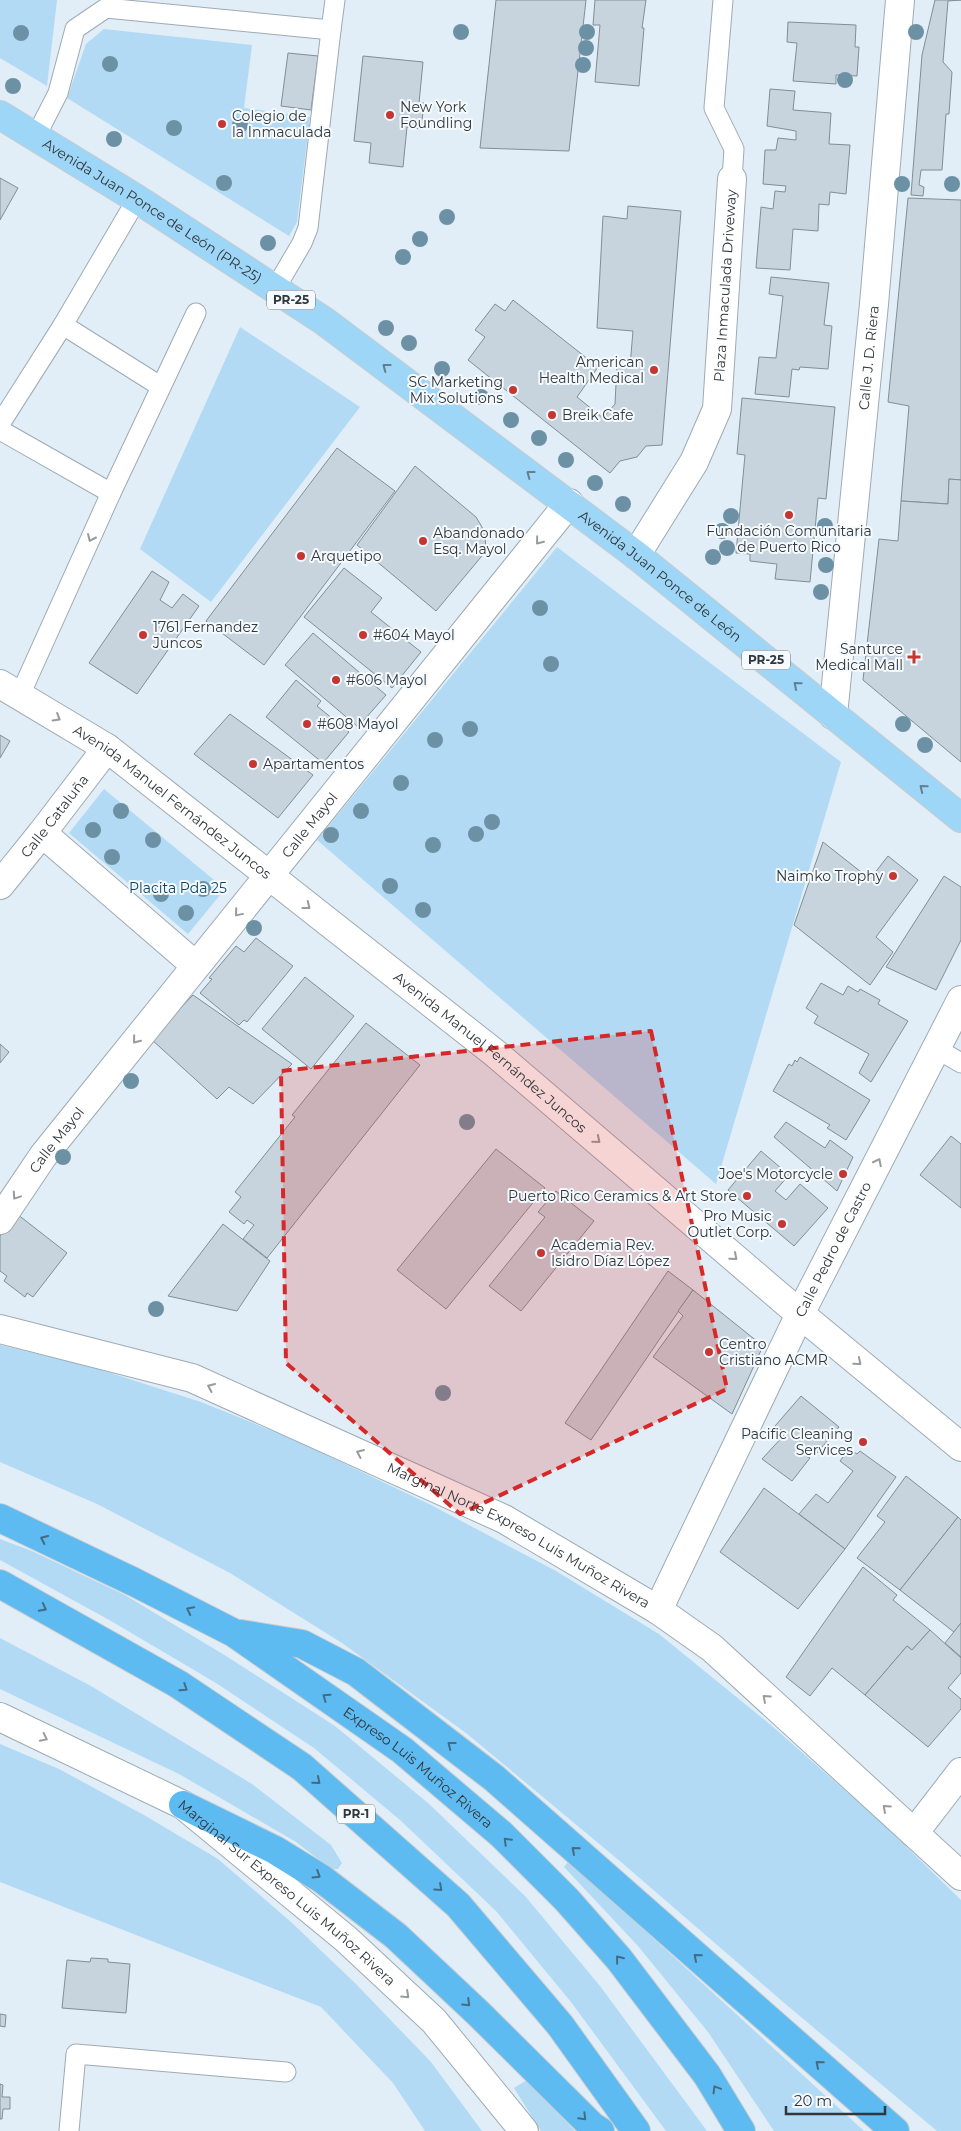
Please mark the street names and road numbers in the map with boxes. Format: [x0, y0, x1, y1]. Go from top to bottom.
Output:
street label: Avenida Juan Ponce de León (PR-25) [39, 134, 266, 287]
street label: Plaza Inmaculada Driveway [710, 188, 740, 383]
road number: PR-25 [267, 290, 315, 310]
street label: Calle J. D. Riera [854, 305, 883, 411]
street label: Avenida Juan Ponce de León [575, 506, 745, 646]
road number: PR-25 [742, 650, 790, 670]
street label: Avenida Manuel Fernández Juncos [70, 721, 275, 883]
street label: Calle Cataluña [17, 771, 93, 861]
street label: Calle Mayol [278, 789, 341, 862]
street label: Avenida Manuel Fernández Juncos [390, 968, 591, 1137]
street label: Calle Mayol [25, 1103, 88, 1177]
street label: Calle Pedro de Castro [791, 1178, 876, 1320]
street label: Marginal Norte Expreso Luis Muñoz Rivera [384, 1458, 653, 1612]
street label: Expreso Luis Muñoz Rivera [340, 1703, 497, 1832]
street label: Marginal Sur Expreso Luis Muñoz Rivera [175, 1796, 399, 1990]
road number: PR-1 [337, 1805, 375, 1824]

